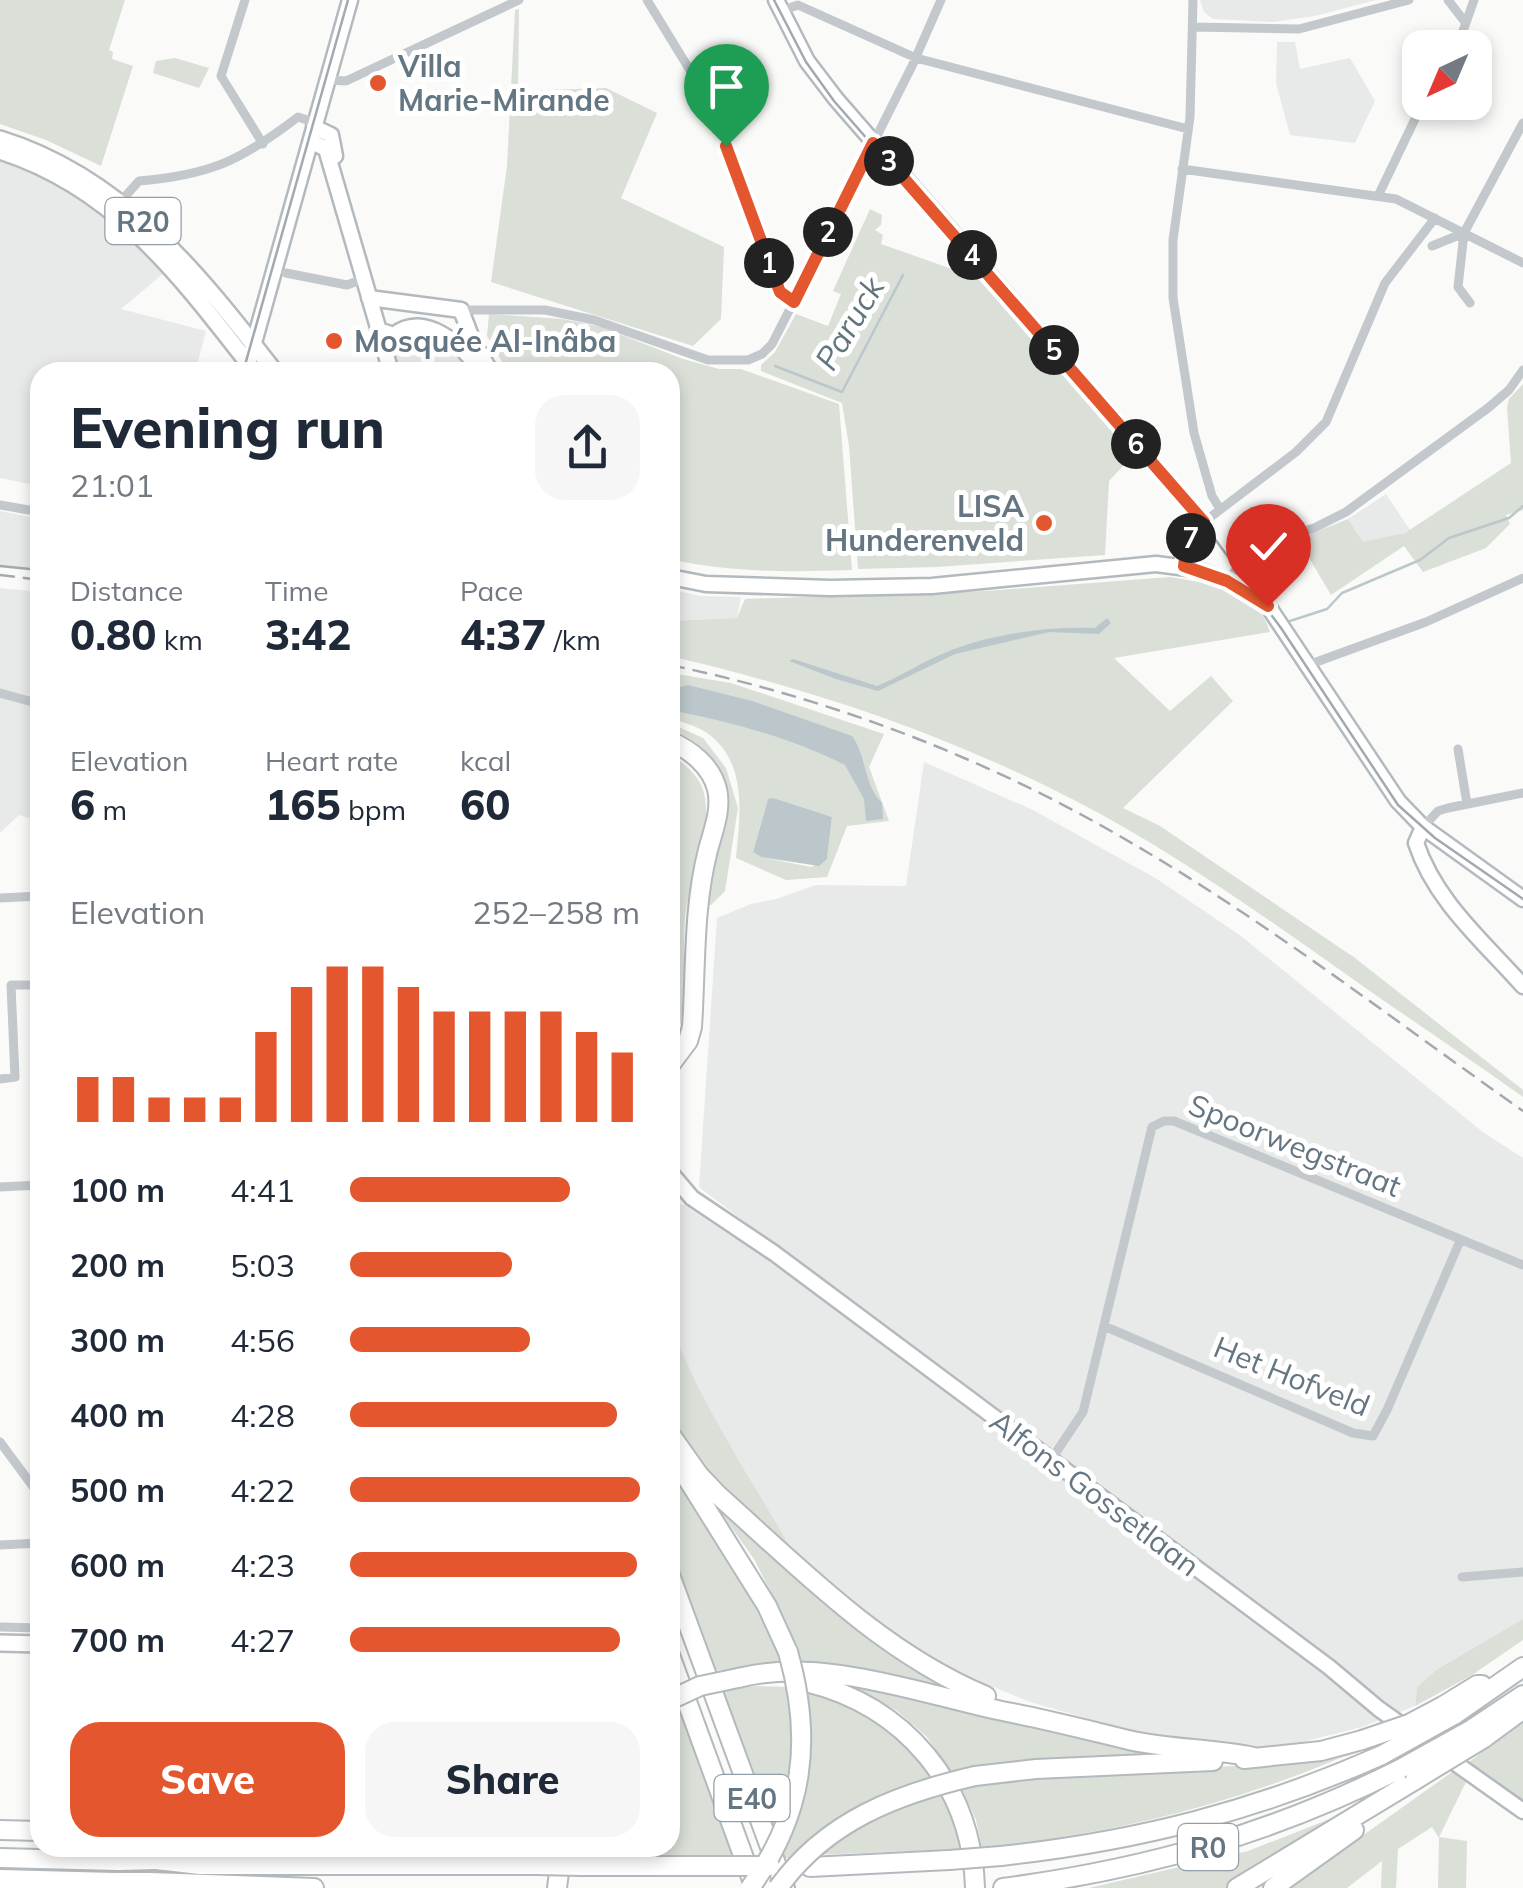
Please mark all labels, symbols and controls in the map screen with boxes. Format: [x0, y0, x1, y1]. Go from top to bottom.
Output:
north arrow [1402, 30, 1492, 120]
map controls [1402, 30, 1492, 120]
pin [684, 44, 769, 147]
place label: Villa Marie-Mirande [397, 47, 610, 119]
icon: arrive [699, 59, 754, 114]
marker: Villa Marie-Mirande [367, 72, 389, 94]
pin: 3 [864, 136, 914, 186]
text: 3 [881, 143, 897, 178]
road number: R20 [106, 198, 180, 244]
pin: 2 [803, 207, 853, 257]
text: 2 [820, 214, 836, 249]
pin: 4 [947, 230, 997, 280]
text: 4 [964, 237, 980, 272]
pin: 1 [744, 238, 794, 288]
text: 1 [761, 245, 777, 280]
water label: Paruck [806, 268, 893, 377]
place label: Mosquée Al-Inâba [354, 322, 616, 360]
pin: 5 [1029, 325, 1079, 375]
marker: Mosquée Al-Inâba [323, 330, 345, 352]
text: 5 [1046, 332, 1062, 367]
text: Evening run [70, 393, 385, 462]
button: share [535, 395, 640, 500]
pin: 6 [1111, 419, 1161, 469]
text: 6 [1128, 426, 1144, 461]
text: 21:01 [70, 465, 154, 505]
place label: LISA Hunderenveld [825, 487, 1024, 559]
pin [1226, 504, 1311, 607]
marker: LISA Hunderenveld [1033, 512, 1055, 534]
pin: 7 [1166, 513, 1216, 563]
icon: check [1241, 519, 1296, 574]
text: 7 [1183, 520, 1199, 555]
text: Distance [70, 573, 183, 608]
text: Time [265, 573, 328, 608]
text: Pace [460, 573, 523, 608]
text: 0.80 [70, 608, 157, 661]
text: 3:42 [265, 608, 352, 661]
text: 4:37 [460, 608, 547, 661]
text: km [157, 622, 203, 657]
text: /km [547, 622, 601, 657]
text: Elevation [70, 743, 188, 778]
text: Heart rate [265, 743, 398, 778]
text: kcal [460, 743, 511, 778]
text: 6 [70, 778, 95, 831]
text: 165 [265, 778, 341, 831]
text: 60 [460, 778, 510, 831]
text: m [95, 792, 127, 827]
text: bpm [341, 792, 406, 827]
text: Elevation [70, 892, 205, 932]
text: 252–258 m [472, 892, 640, 932]
street label: Spoorwegstraat [1183, 1085, 1407, 1205]
text: 100 m [70, 1170, 165, 1210]
text: 4:41 [230, 1170, 295, 1210]
text: 200 m [70, 1245, 165, 1285]
text: 5:03 [230, 1245, 295, 1285]
text: 300 m [70, 1320, 165, 1360]
text: 4:56 [230, 1320, 295, 1360]
street label: Het Hofveld [1209, 1328, 1375, 1424]
text: 400 m [70, 1395, 165, 1435]
text: 4:28 [230, 1395, 295, 1435]
street label: Alfons Gossetlaan [983, 1402, 1207, 1584]
text: 500 m [70, 1470, 165, 1510]
text: 4:22 [230, 1470, 295, 1510]
text: 600 m [70, 1545, 165, 1585]
text: 4:23 [230, 1545, 295, 1585]
text: 700 m [70, 1620, 165, 1660]
text: 4:27 [230, 1620, 295, 1660]
button: Save [70, 1722, 345, 1837]
button: Share [365, 1722, 640, 1837]
road number: E40 [714, 1775, 790, 1821]
road number: R0 [1178, 1824, 1238, 1870]

